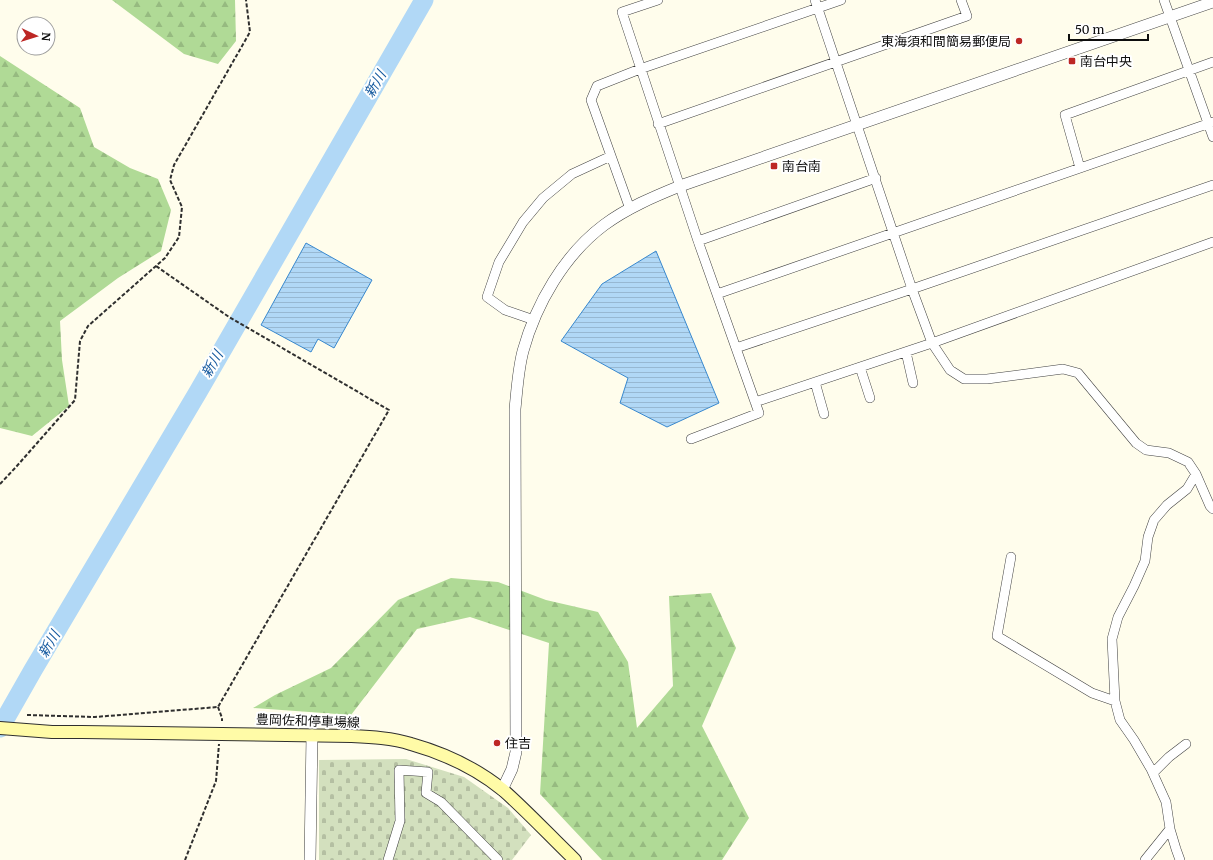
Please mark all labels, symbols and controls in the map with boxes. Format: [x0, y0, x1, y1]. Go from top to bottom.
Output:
north arrow [16, 16, 56, 56]
scale bar [1069, 16, 1148, 42]
text: 50 m [1075, 22, 1104, 37]
text: N [39, 32, 53, 42]
place label: 東海須和間簡易郵便局 [881, 33, 1011, 50]
marker: 東海須和間簡易郵便局 [1014, 36, 1024, 46]
place label: 南台中央 [1080, 53, 1132, 70]
marker: 南台中央 [1067, 56, 1077, 66]
water label: 新川 [360, 66, 391, 101]
place label: 南台南 [782, 158, 821, 175]
marker: 南台南 [769, 161, 779, 171]
water label: 新川 [197, 346, 228, 381]
water label: 新川 [34, 626, 65, 661]
street label: 豊岡佐和停車場線 [256, 711, 360, 731]
place label: 住吉 [505, 735, 531, 752]
marker: 住吉 [492, 738, 502, 748]

